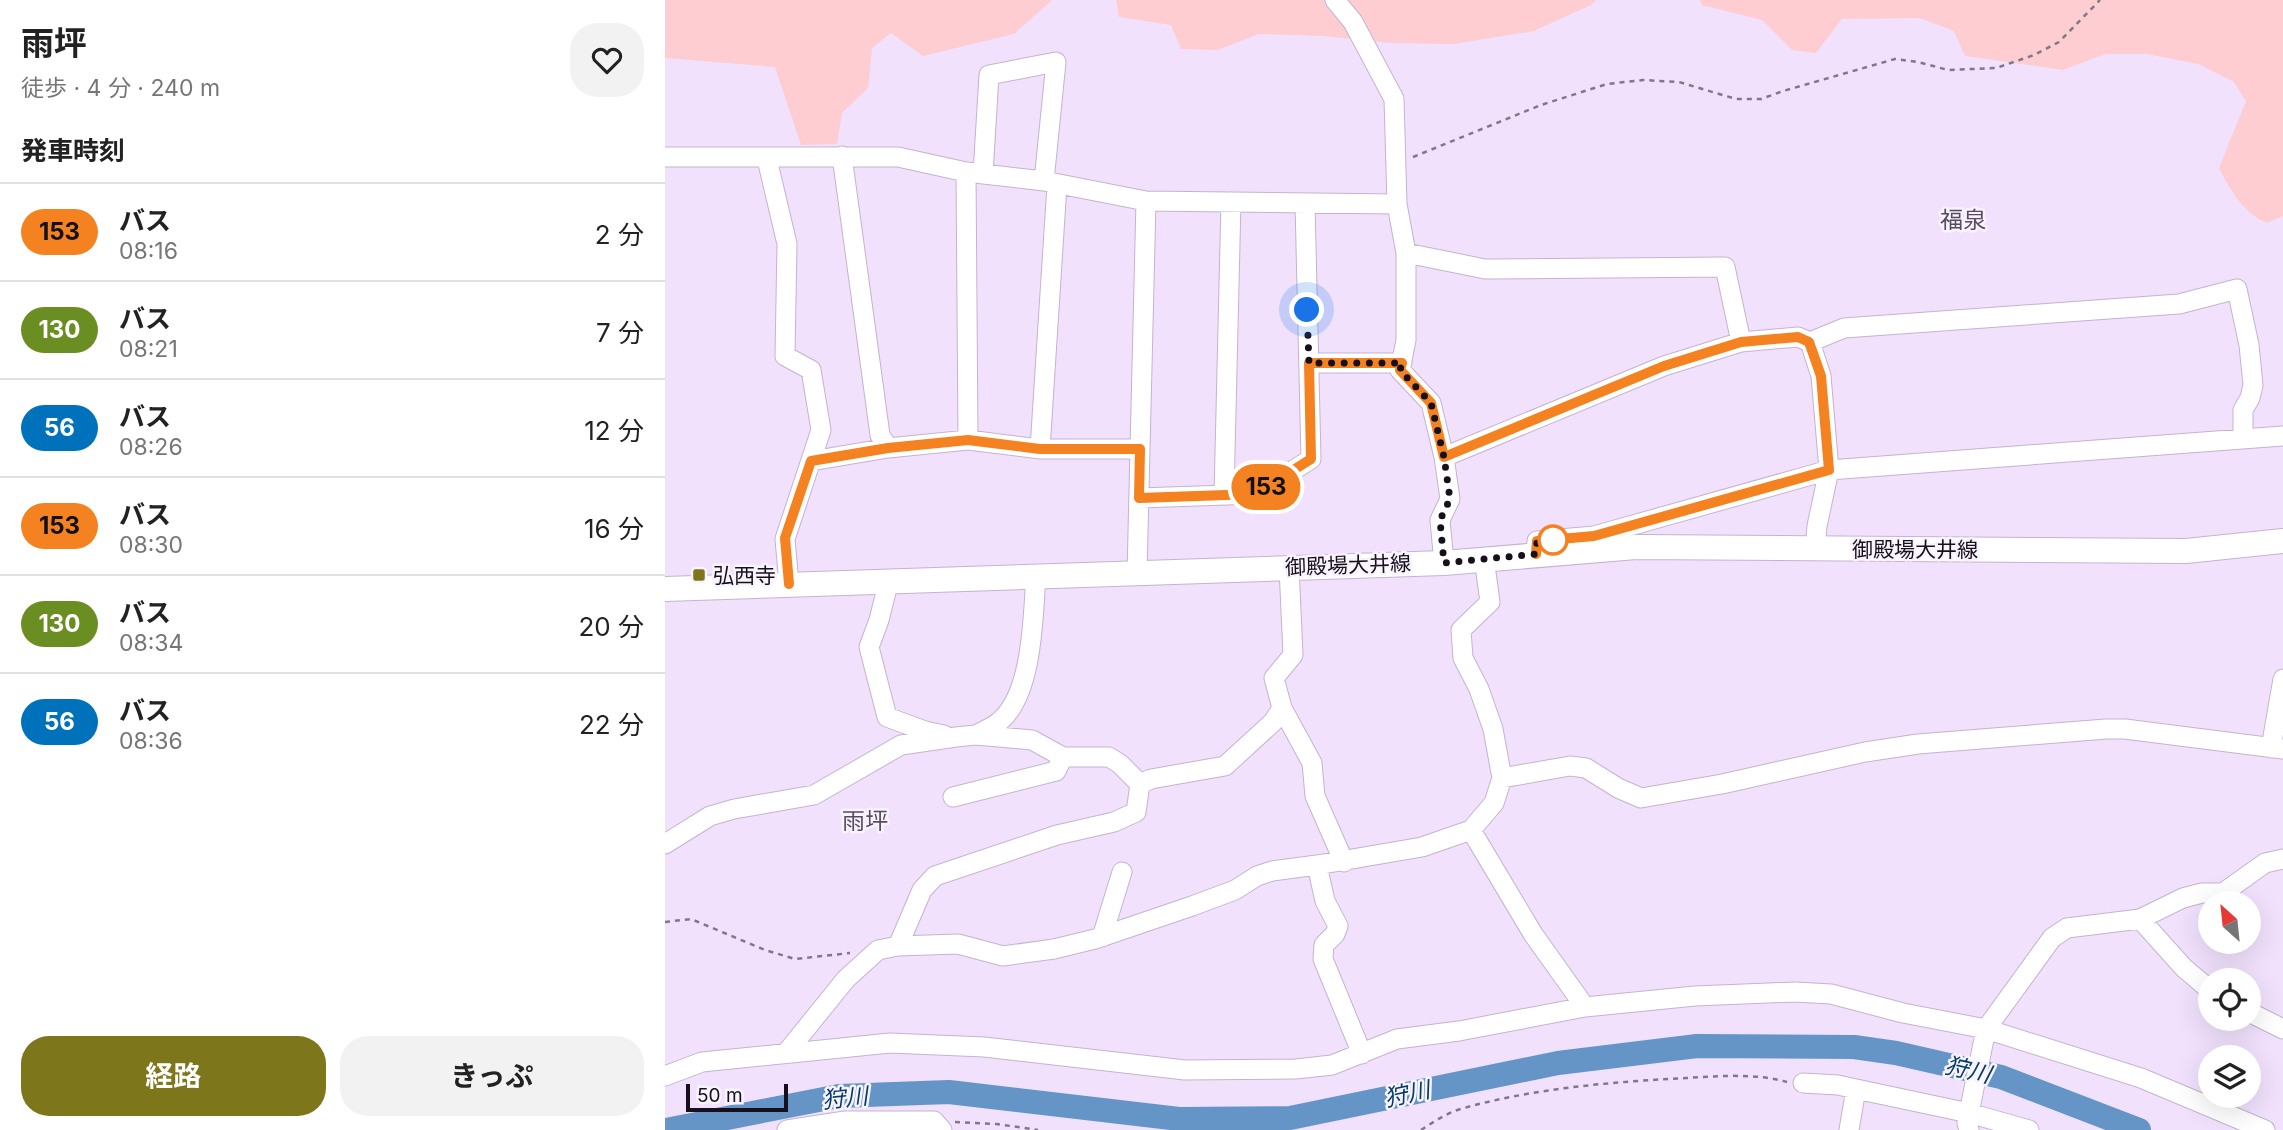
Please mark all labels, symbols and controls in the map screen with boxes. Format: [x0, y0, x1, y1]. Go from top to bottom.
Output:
text: 雨坪 [21, 23, 87, 63]
button: heart [570, 23, 644, 97]
text: 徒歩 · 4 分 · 240 m [21, 74, 220, 102]
text: 発車時刻 [21, 135, 125, 166]
text: バス [119, 205, 171, 236]
district label: 福泉 [1940, 206, 1986, 234]
text: 153 [39, 217, 80, 246]
text: 2 分 [595, 219, 644, 250]
text: 08:16 [119, 237, 178, 265]
your location [1289, 292, 1324, 327]
text: バス [119, 303, 171, 334]
text: 130 [38, 315, 81, 344]
text: 7 分 [596, 317, 644, 348]
text: 08:21 [119, 335, 178, 363]
text: バス [119, 401, 171, 432]
text: 56 [44, 413, 75, 442]
text: 12 分 [584, 415, 644, 446]
text: 08:26 [119, 433, 183, 461]
line badge: 153 [1226, 464, 1306, 510]
text: 153 [1245, 472, 1287, 501]
text: バス [119, 499, 171, 530]
text: 153 [39, 511, 80, 540]
text: 16 分 [584, 513, 644, 544]
unlabelled marker [1538, 525, 1568, 555]
text: 08:30 [119, 531, 183, 559]
street label: 御殿場大井線 [1852, 537, 1978, 562]
street label: 御殿場大井線 [1285, 550, 1411, 580]
place label: 弘西寺 [713, 563, 776, 588]
marker: 弘西寺 [691, 567, 707, 583]
text: バス [119, 597, 171, 628]
text: 130 [38, 609, 81, 638]
text: 20 分 [578, 611, 644, 642]
text: 08:34 [119, 629, 183, 657]
text: バス [119, 695, 171, 726]
text: 56 [44, 707, 75, 736]
text: 22 分 [579, 709, 644, 740]
text: 08:36 [119, 727, 183, 755]
district label: 雨坪 [842, 807, 888, 835]
north arrow [2198, 891, 2261, 954]
map controls [2198, 891, 2261, 1108]
button: locate [2198, 968, 2261, 1031]
button: 経路 [21, 1036, 326, 1116]
button: きっぷ [340, 1036, 644, 1116]
button: layers [2198, 1045, 2261, 1108]
water label: 狩川 [1942, 1051, 1996, 1089]
water label: 狩川 [1382, 1075, 1435, 1112]
scale bar [686, 1081, 787, 1113]
water label: 狩川 [821, 1081, 872, 1114]
text: 50 m [697, 1084, 743, 1107]

